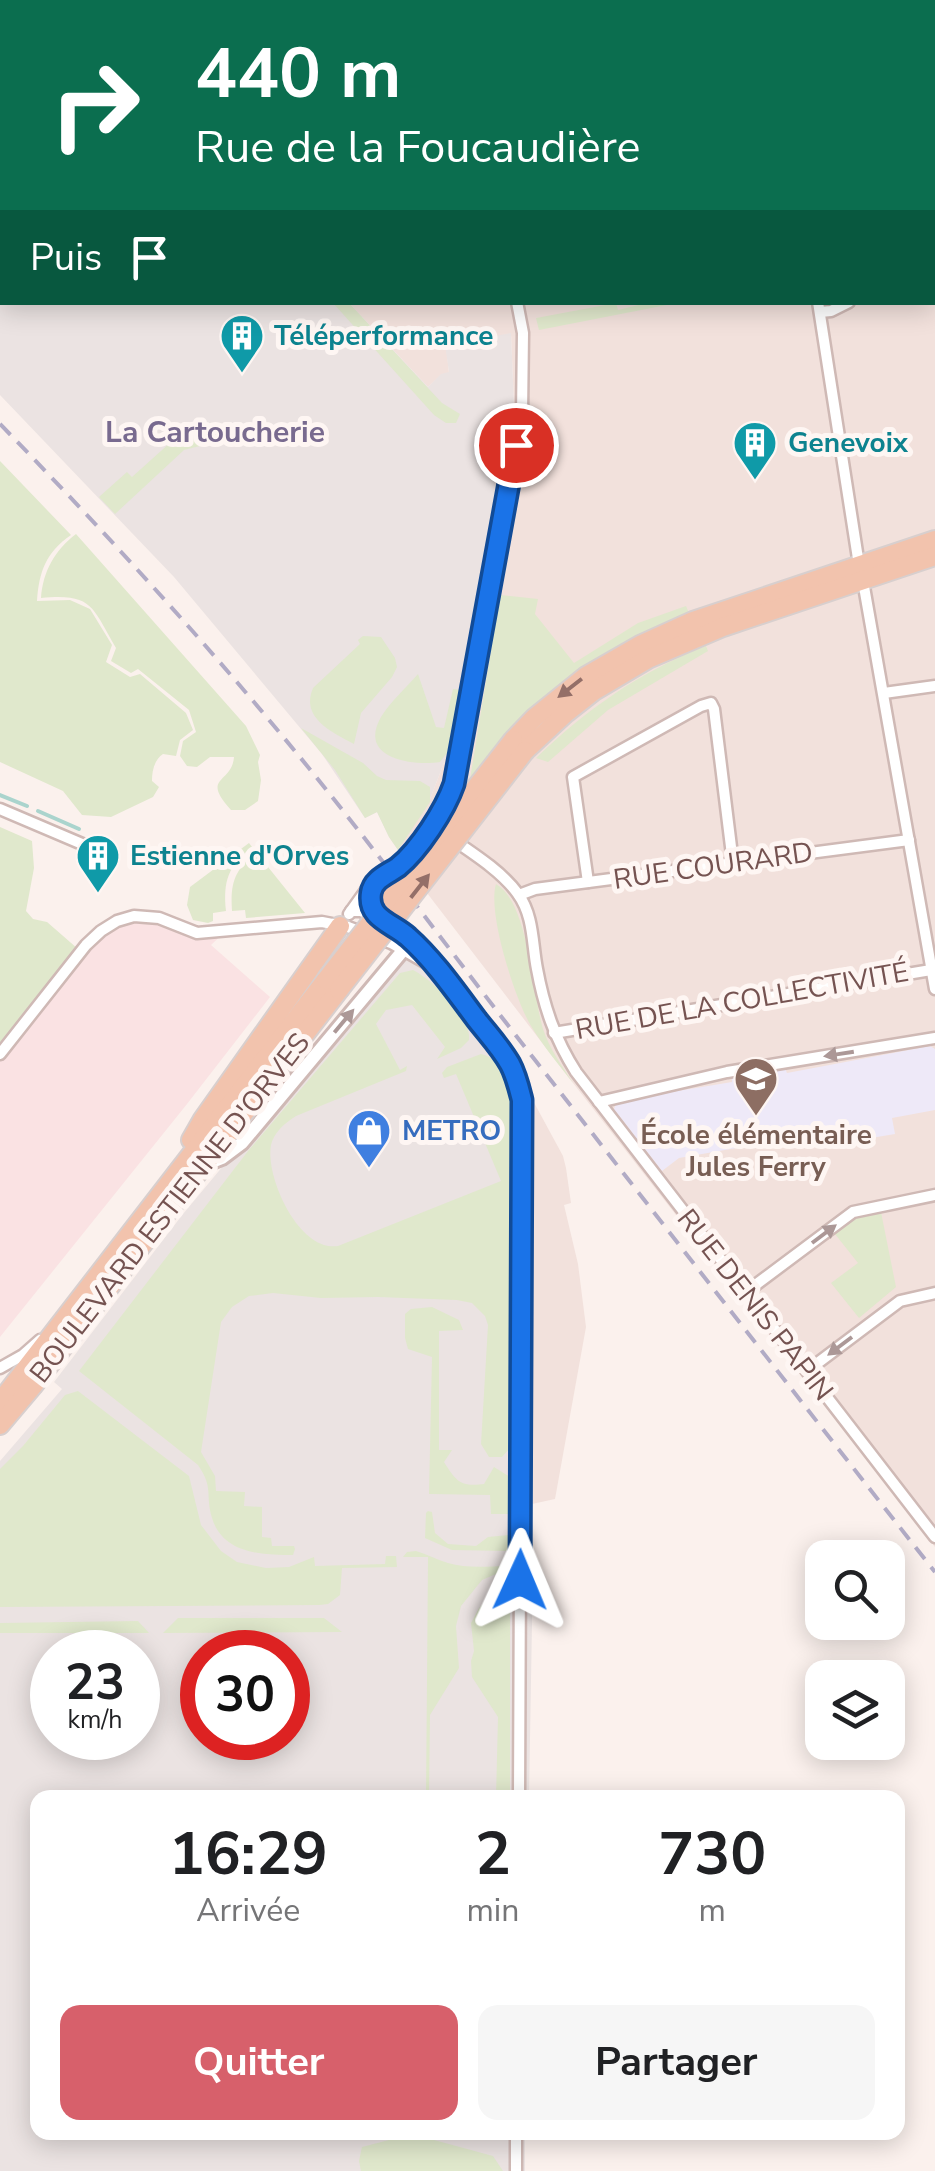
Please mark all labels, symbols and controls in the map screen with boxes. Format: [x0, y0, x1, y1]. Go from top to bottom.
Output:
text: 440 m [195, 26, 401, 122]
icon: right [30, 40, 160, 170]
text: Rue de la Foucaudière [195, 117, 641, 178]
icon: arrive [122, 230, 177, 285]
text: Puis [30, 232, 102, 283]
building icon: Téléperformance [219, 313, 265, 374]
place label: Téléperformance [274, 317, 493, 355]
pin [474, 403, 559, 488]
district label: La Cartoucherie [105, 412, 325, 453]
icon: arrive [489, 418, 544, 473]
building icon: Genevoix [732, 420, 778, 481]
place label: Genevoix [788, 424, 909, 462]
one-way arrow [558, 677, 583, 698]
building icon: Estienne d'Orves [75, 833, 121, 894]
street label: RUE COURARD [611, 833, 815, 899]
place label: Estienne d'Orves [130, 837, 349, 875]
one-way arrow [410, 873, 431, 899]
street label: RUE DE LA COLLECTIVITÉ [572, 953, 912, 1049]
one-way arrow [333, 1009, 354, 1034]
street label: BOULEVARD ESTIENNE D'ORVES [21, 1025, 319, 1391]
one-way arrow [823, 1047, 854, 1062]
school or university icon: École élémentaire Jules Ferry [733, 1056, 779, 1117]
shop icon: METRO [346, 1108, 392, 1169]
place label: METRO [402, 1112, 501, 1150]
place label: École élémentaire Jules Ferry [640, 1116, 872, 1186]
street label: RUE DENIS PAPIN [668, 1201, 842, 1409]
one-way arrow [811, 1224, 837, 1244]
one-way arrow [827, 1336, 853, 1356]
position arrow [468, 1528, 572, 1632]
map controls [805, 1540, 905, 1760]
button: search [805, 1540, 905, 1640]
speed limit sign: 30 [180, 1630, 310, 1760]
text: 23 [65, 1648, 125, 1717]
button: layers [805, 1660, 905, 1760]
text: km/h [67, 1703, 123, 1737]
text: 16:29 [169, 1813, 328, 1895]
text: 2 [475, 1813, 511, 1895]
text: 730 [658, 1813, 766, 1895]
text: Arrivée [196, 1889, 300, 1932]
text: min [466, 1889, 519, 1932]
text: m [698, 1889, 726, 1932]
button: Quitter [60, 2005, 458, 2120]
button: Partager [478, 2005, 875, 2120]

